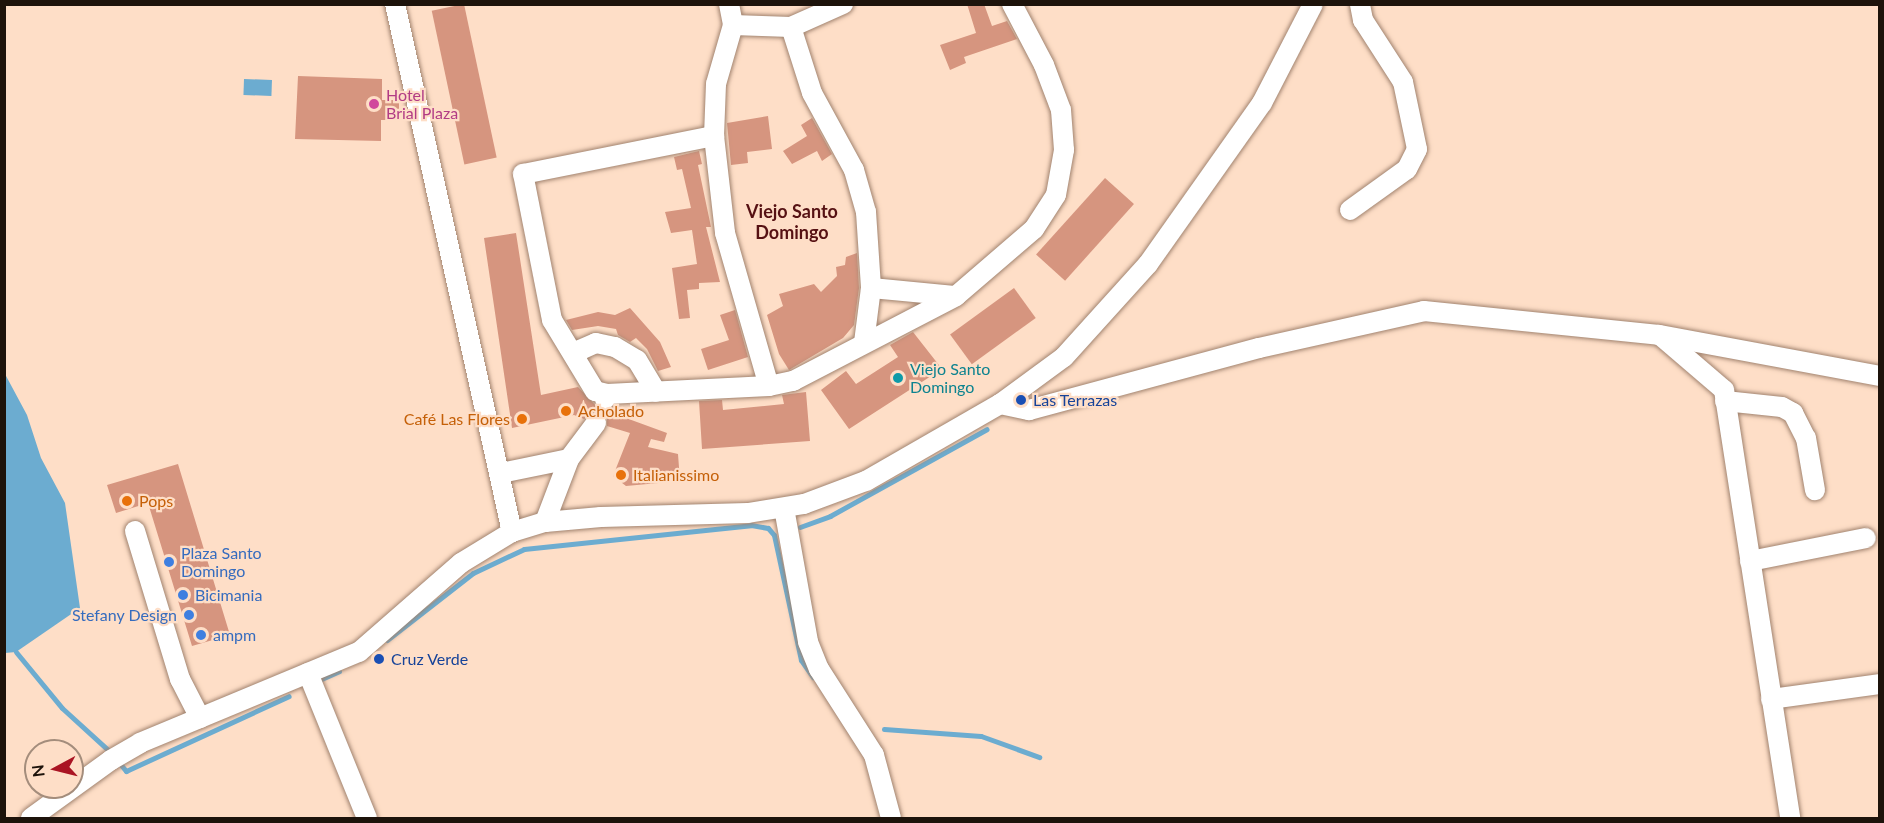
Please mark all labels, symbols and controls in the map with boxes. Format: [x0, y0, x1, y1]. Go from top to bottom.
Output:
place label: Hotel Brial Plaza [386, 85, 458, 123]
marker: Hotel Brial Plaza [367, 97, 381, 111]
district label: Viejo Santo Domingo [746, 201, 838, 244]
place label: Viejo Santo Domingo [910, 359, 990, 397]
marker: Viejo Santo Domingo [891, 371, 905, 385]
place label: Las Terrazas [1033, 390, 1118, 410]
marker: Las Terrazas [1014, 393, 1028, 407]
place label: Acholado [578, 401, 644, 421]
marker: Acholado [559, 404, 573, 418]
place label: Café Las Flores [404, 409, 510, 429]
marker: Café Las Flores [515, 412, 529, 426]
place label: Italianissimo [633, 465, 719, 485]
marker: Italianissimo [614, 468, 628, 482]
place label: Pops [139, 491, 173, 511]
marker: Pops [120, 494, 134, 508]
place label: Plaza Santo Domingo [181, 543, 262, 581]
marker: Plaza Santo Domingo [162, 555, 176, 569]
place label: Bicimania [195, 585, 262, 605]
marker: Bicimania [176, 588, 190, 602]
place label: Stefany Design [72, 605, 177, 625]
marker: Stefany Design [182, 608, 196, 622]
place label: ampm [213, 625, 256, 645]
marker: ampm [194, 628, 208, 642]
place label: Cruz Verde [391, 649, 469, 669]
marker: Cruz Verde [372, 652, 386, 666]
north arrow [24, 739, 84, 799]
text: N [27, 764, 48, 778]

